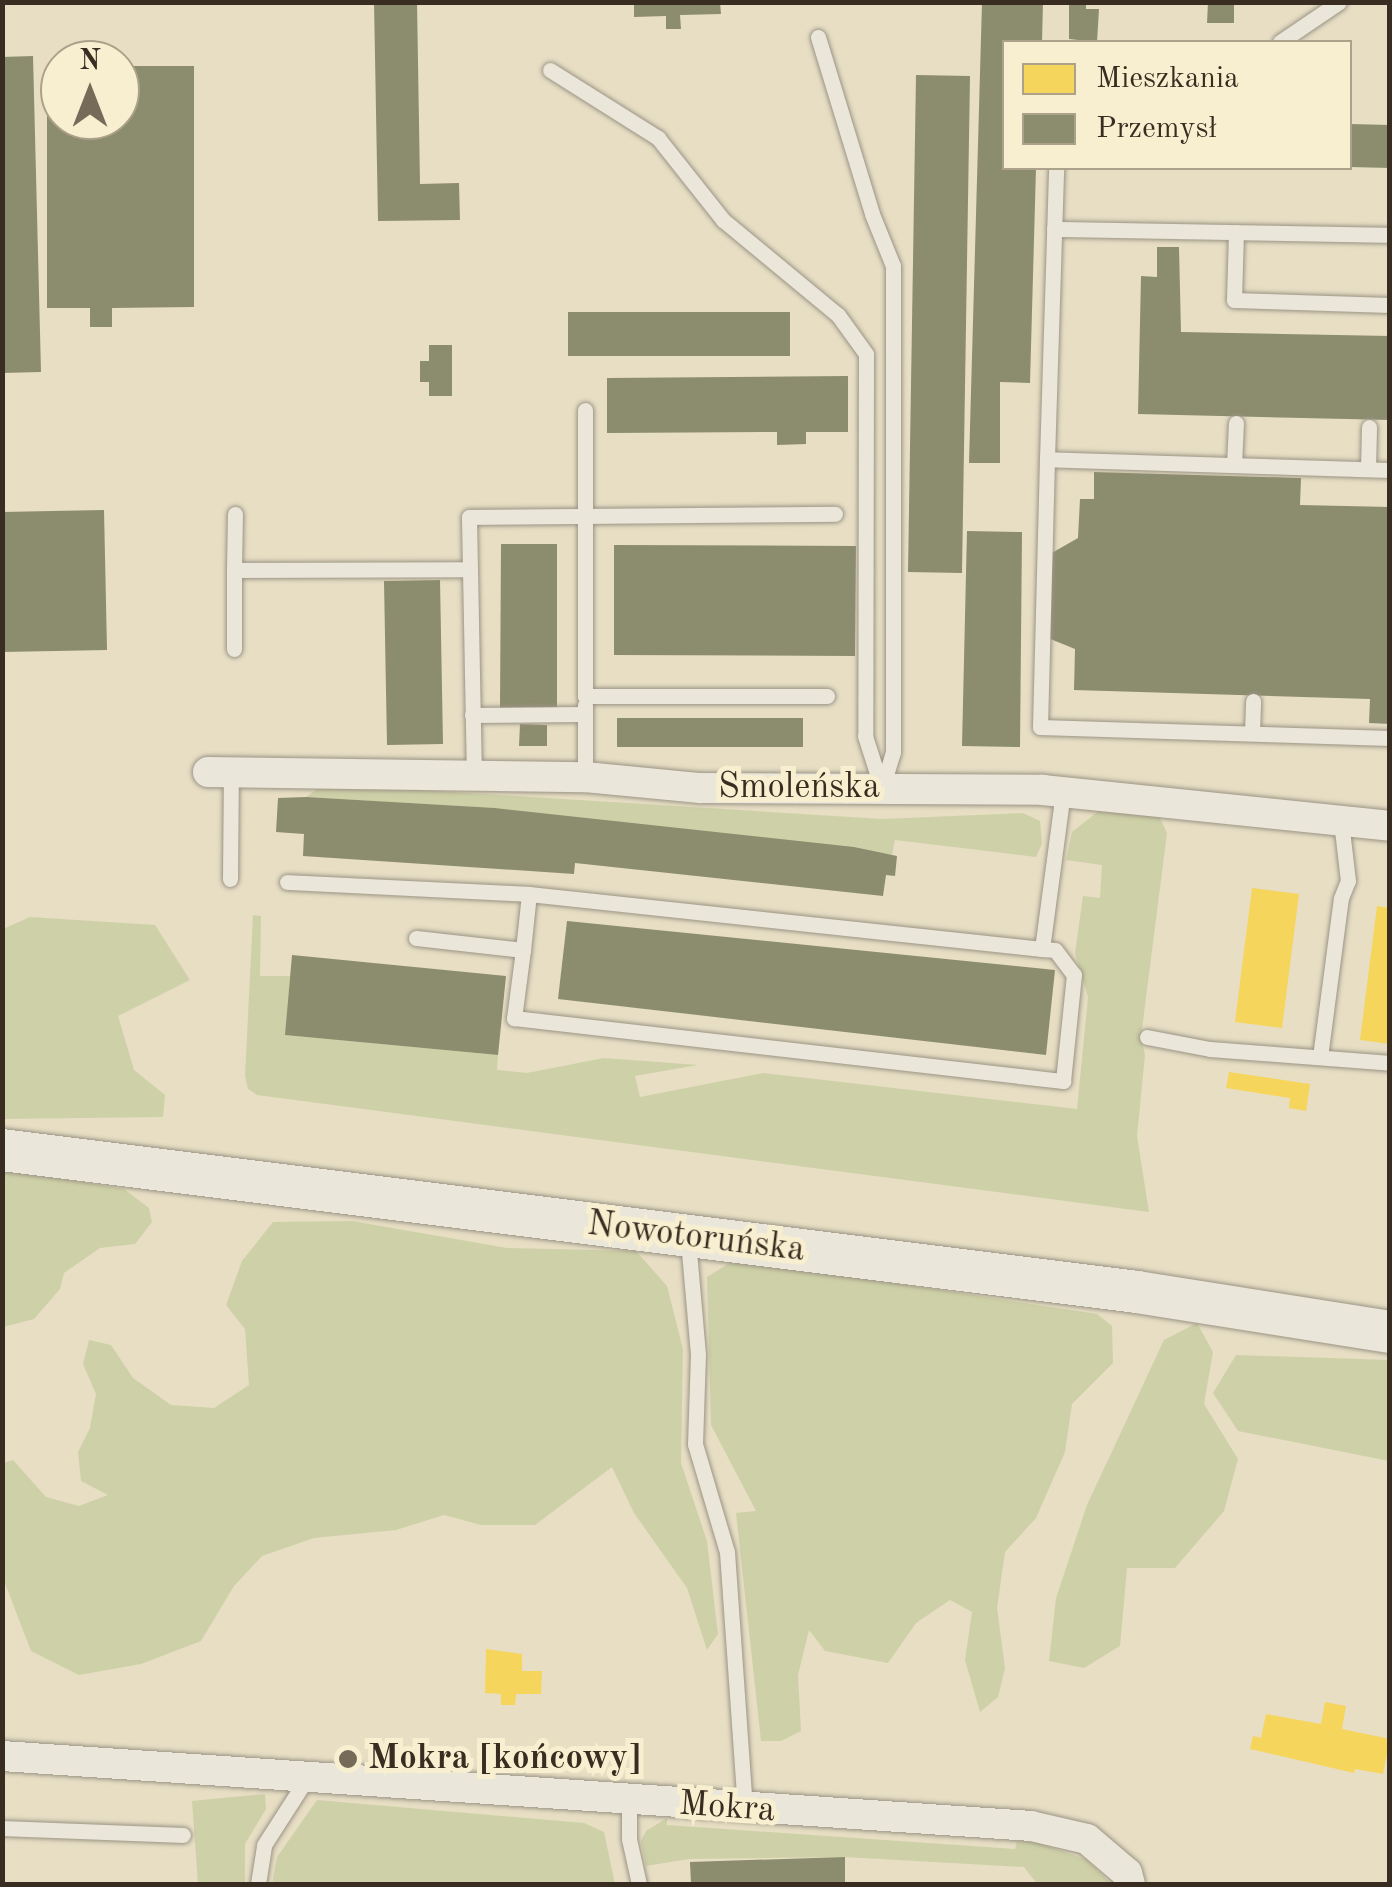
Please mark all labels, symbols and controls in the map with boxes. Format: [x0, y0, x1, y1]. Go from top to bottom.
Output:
north arrow [40, 40, 140, 140]
legend [1002, 40, 1352, 170]
text: N [79, 48, 101, 76]
text: Mieszkania [1096, 64, 1239, 94]
text: Przemysł [1096, 114, 1217, 144]
street label: Smoleńska [718, 767, 880, 809]
street label: Nowotoruńska [585, 1204, 807, 1272]
place label: Mokra [końcowy] [368, 1738, 641, 1780]
marker: Mokra [końcowy] [337, 1748, 359, 1770]
street label: Mokra [677, 1784, 777, 1832]

